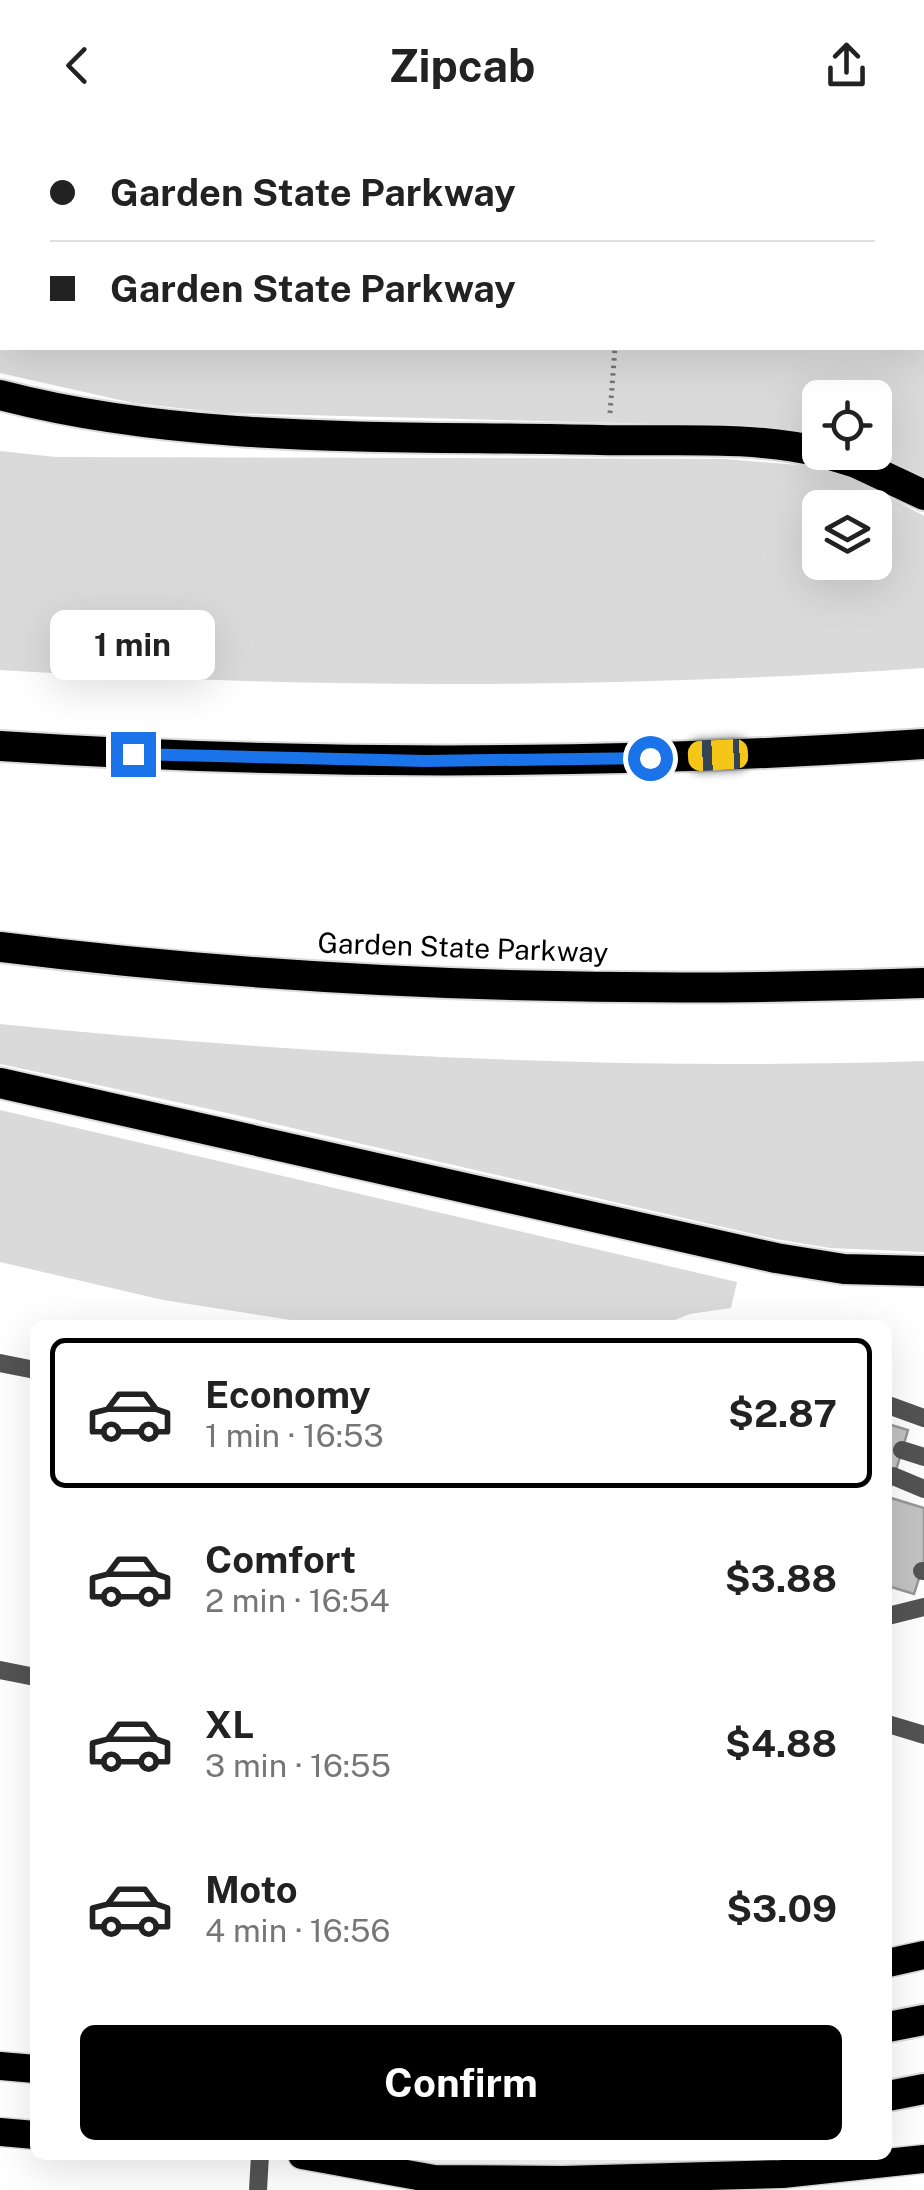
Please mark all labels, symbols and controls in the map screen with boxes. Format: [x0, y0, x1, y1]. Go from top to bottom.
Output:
icon: back [50, 38, 105, 93]
icon: share [819, 38, 874, 93]
text: Zipcab [389, 39, 535, 92]
text: Garden State Parkway [110, 170, 516, 215]
text: Garden State Parkway [110, 266, 516, 311]
map controls [802, 380, 892, 580]
button: locate [802, 380, 892, 470]
button: layers [802, 490, 892, 580]
callout: 1 min [51, 609, 216, 679]
text: 1 min [94, 626, 171, 663]
route end [111, 732, 156, 777]
route start [628, 736, 673, 781]
car [687, 738, 749, 772]
street label: Garden State Parkway [317, 925, 609, 969]
icon: car [85, 1368, 175, 1458]
text: Economy [205, 1372, 371, 1417]
text: $2.87 [728, 1391, 837, 1436]
text: 1 min · 16:53 [205, 1417, 384, 1454]
icon: car [85, 1533, 175, 1623]
text: Comfort [205, 1537, 356, 1582]
text: $3.88 [725, 1556, 837, 1601]
text: 2 min · 16:54 [205, 1582, 390, 1619]
icon: car [85, 1698, 175, 1788]
text: XL [205, 1702, 254, 1747]
text: $4.88 [725, 1721, 837, 1766]
text: 3 min · 16:55 [205, 1747, 391, 1784]
icon: car [85, 1863, 175, 1953]
text: Moto [205, 1867, 298, 1912]
text: $3.09 [726, 1886, 837, 1931]
text: 4 min · 16:56 [205, 1912, 390, 1949]
button: Confirm [80, 2025, 842, 2140]

